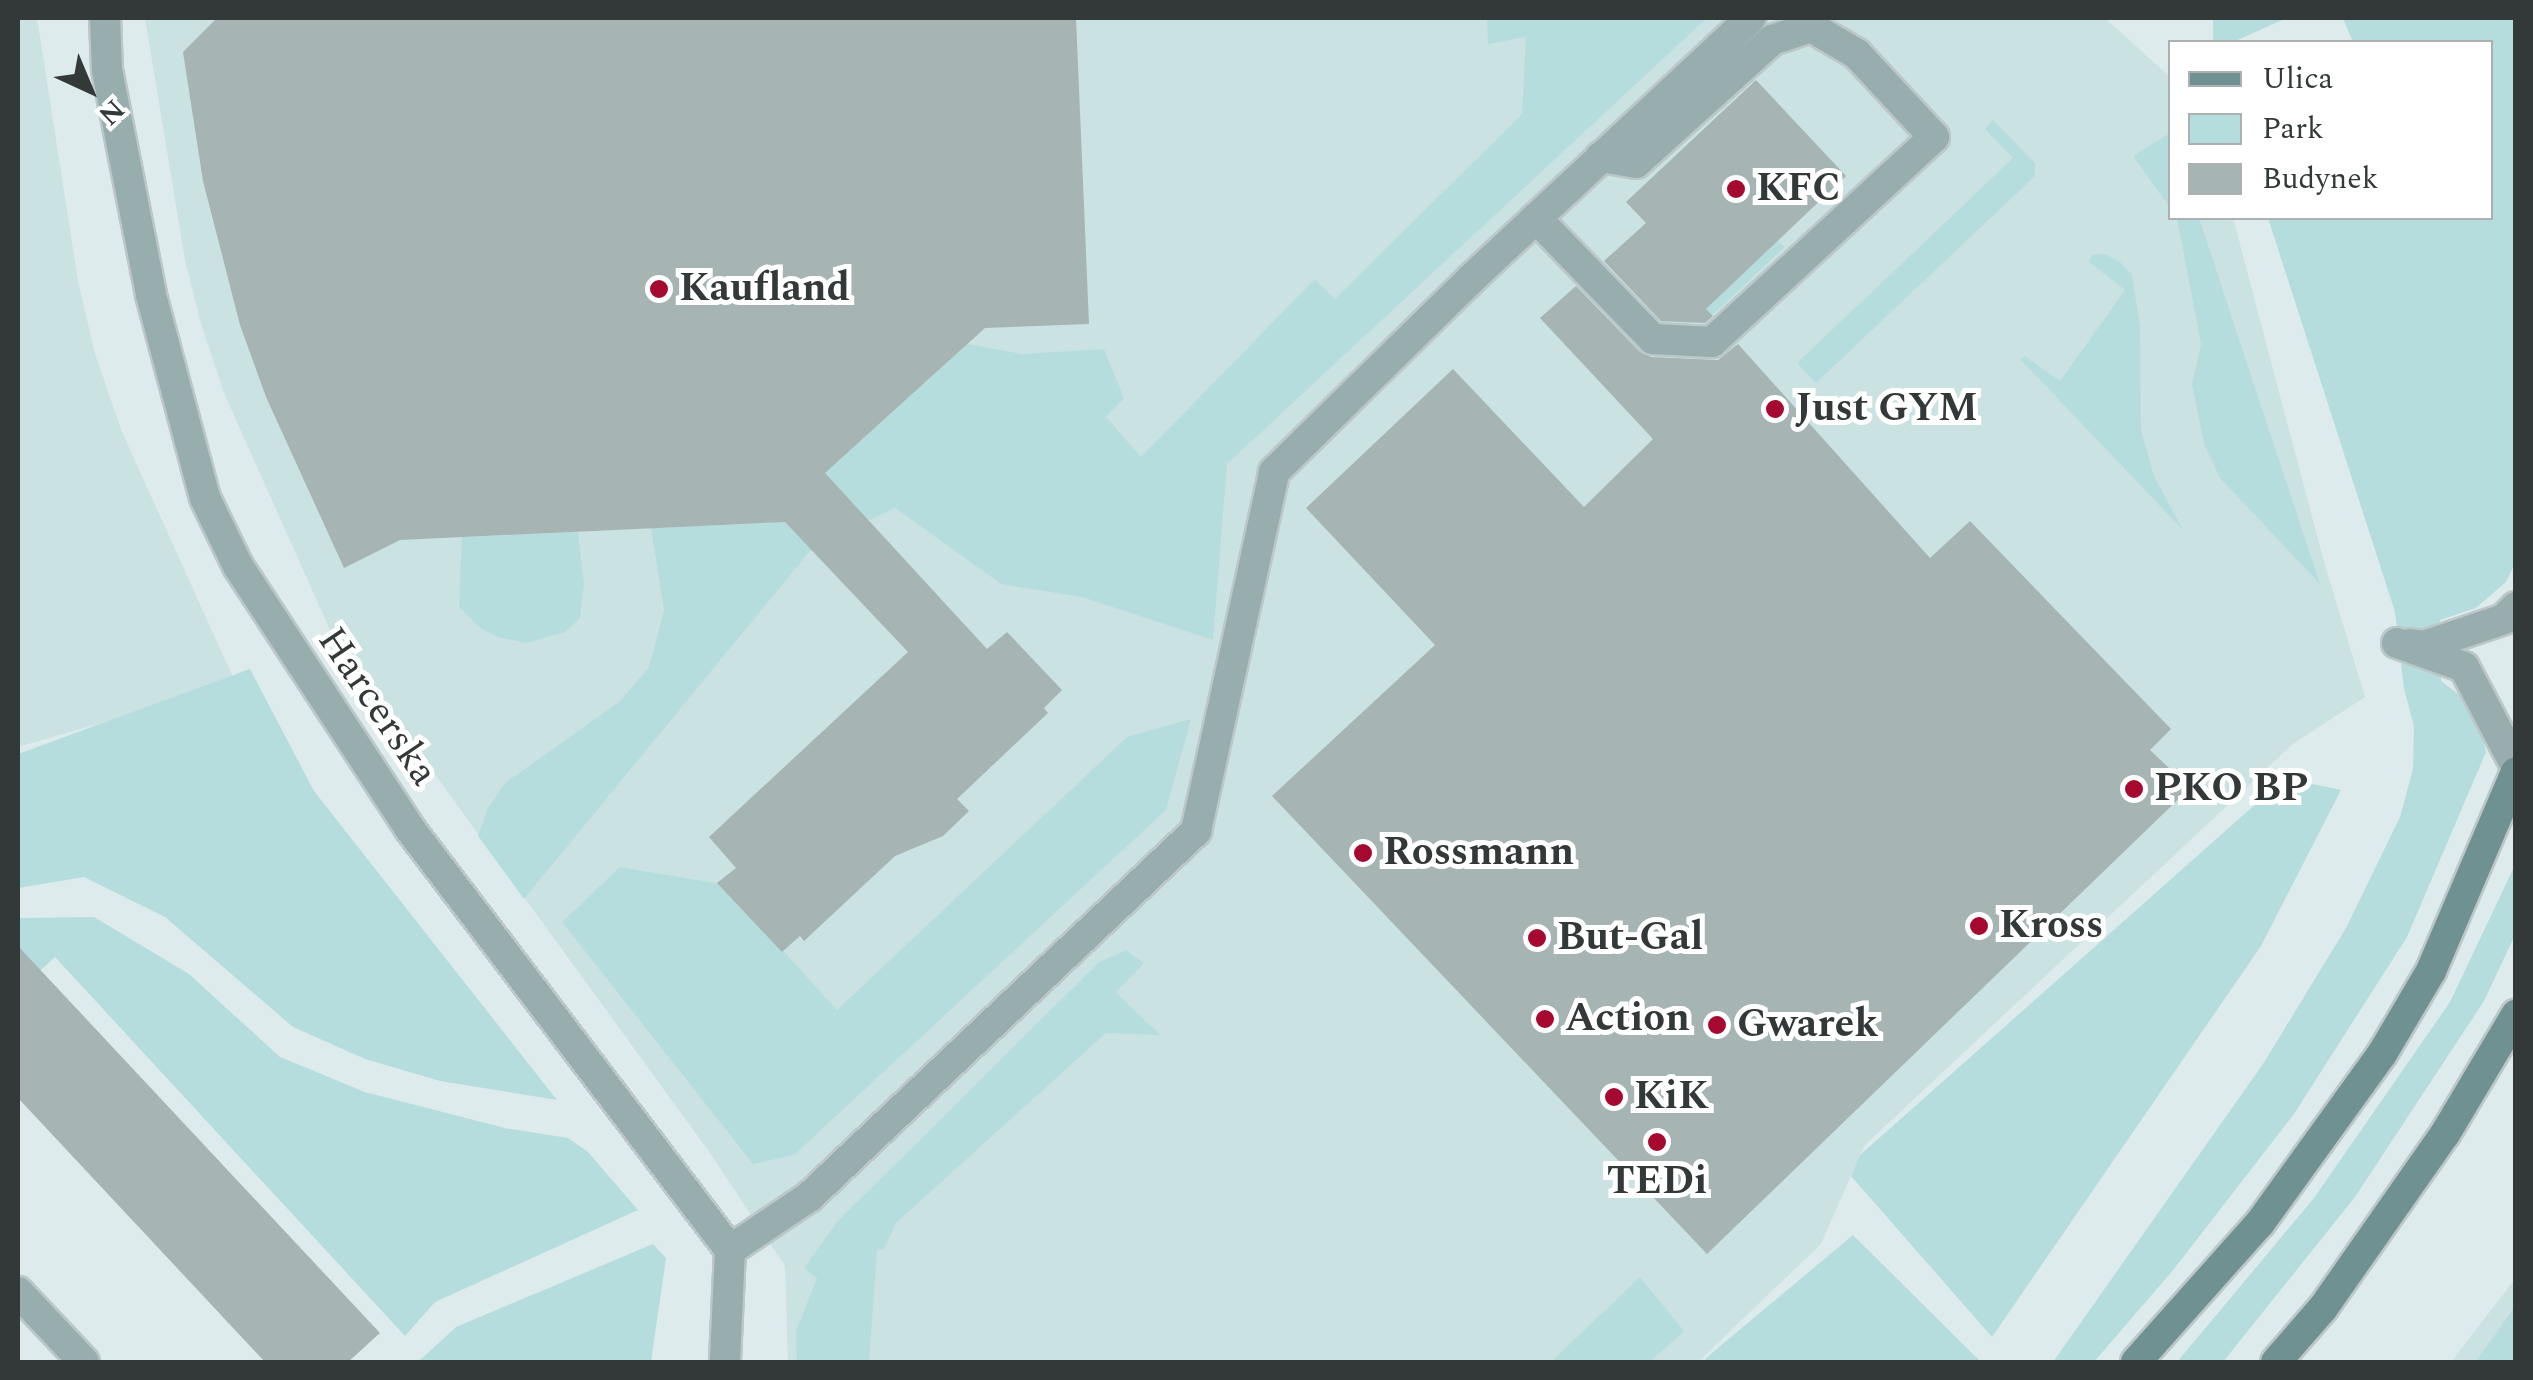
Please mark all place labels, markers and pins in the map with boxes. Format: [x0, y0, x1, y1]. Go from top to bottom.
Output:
place label: KFC [1756, 165, 1841, 213]
marker: KFC [1725, 178, 1747, 200]
place label: Kaufland [679, 265, 850, 313]
marker: Kaufland [648, 278, 670, 300]
place label: Just GYM [1795, 385, 1978, 433]
marker: Just GYM [1764, 398, 1786, 420]
place label: PKO BP [2154, 765, 2308, 813]
marker: PKO BP [2123, 778, 2145, 800]
place label: Rossmann [1383, 829, 1574, 877]
marker: Rossmann [1352, 842, 1374, 864]
place label: Kross [1999, 902, 2103, 950]
place label: But-Gal [1557, 914, 1703, 962]
marker: Kross [1968, 915, 1990, 937]
marker: But-Gal [1526, 927, 1548, 949]
place label: Action [1565, 995, 1690, 1043]
place label: Gwarek [1737, 1001, 1878, 1049]
marker: Action [1534, 1008, 1556, 1030]
marker: Gwarek [1706, 1014, 1728, 1036]
place label: KiK [1634, 1073, 1709, 1121]
marker: KiK [1603, 1086, 1625, 1108]
marker: TEDi [1646, 1131, 1668, 1153]
place label: TEDi [1607, 1158, 1707, 1206]

